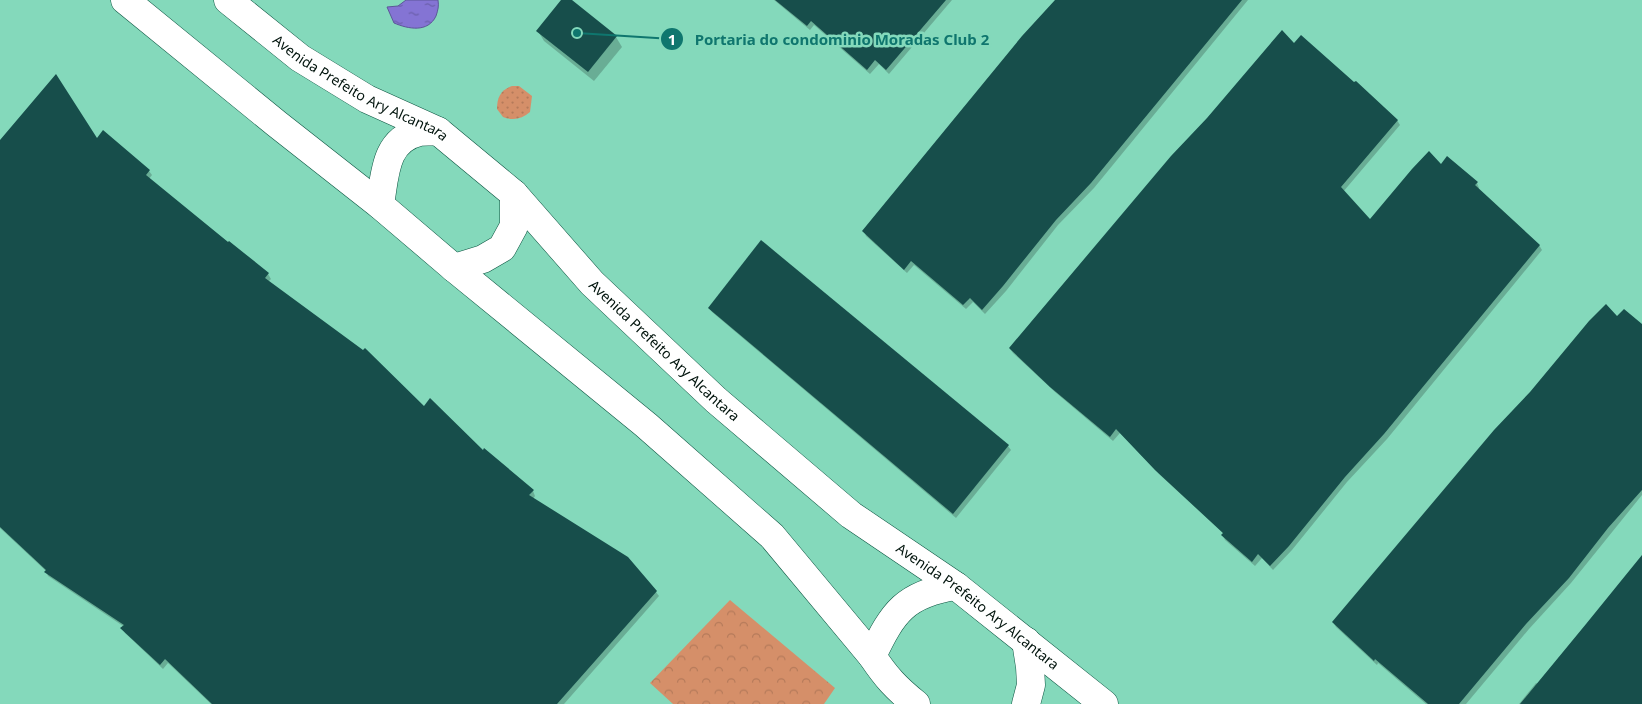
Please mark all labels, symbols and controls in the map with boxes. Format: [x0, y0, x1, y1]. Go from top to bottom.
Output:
callout: Portaria do condominio Moradas Club 2 [660, 24, 1000, 54]
text: 1 [668, 29, 676, 49]
text: Portaria do condominio Moradas Club 2 [695, 29, 990, 49]
street label: Avenida Prefeito Ary Alcantara [269, 30, 453, 145]
street label: Avenida Prefeito Ary Alcantara [585, 275, 744, 425]
street label: Avenida Prefeito Ary Alcantara [893, 538, 1063, 674]

